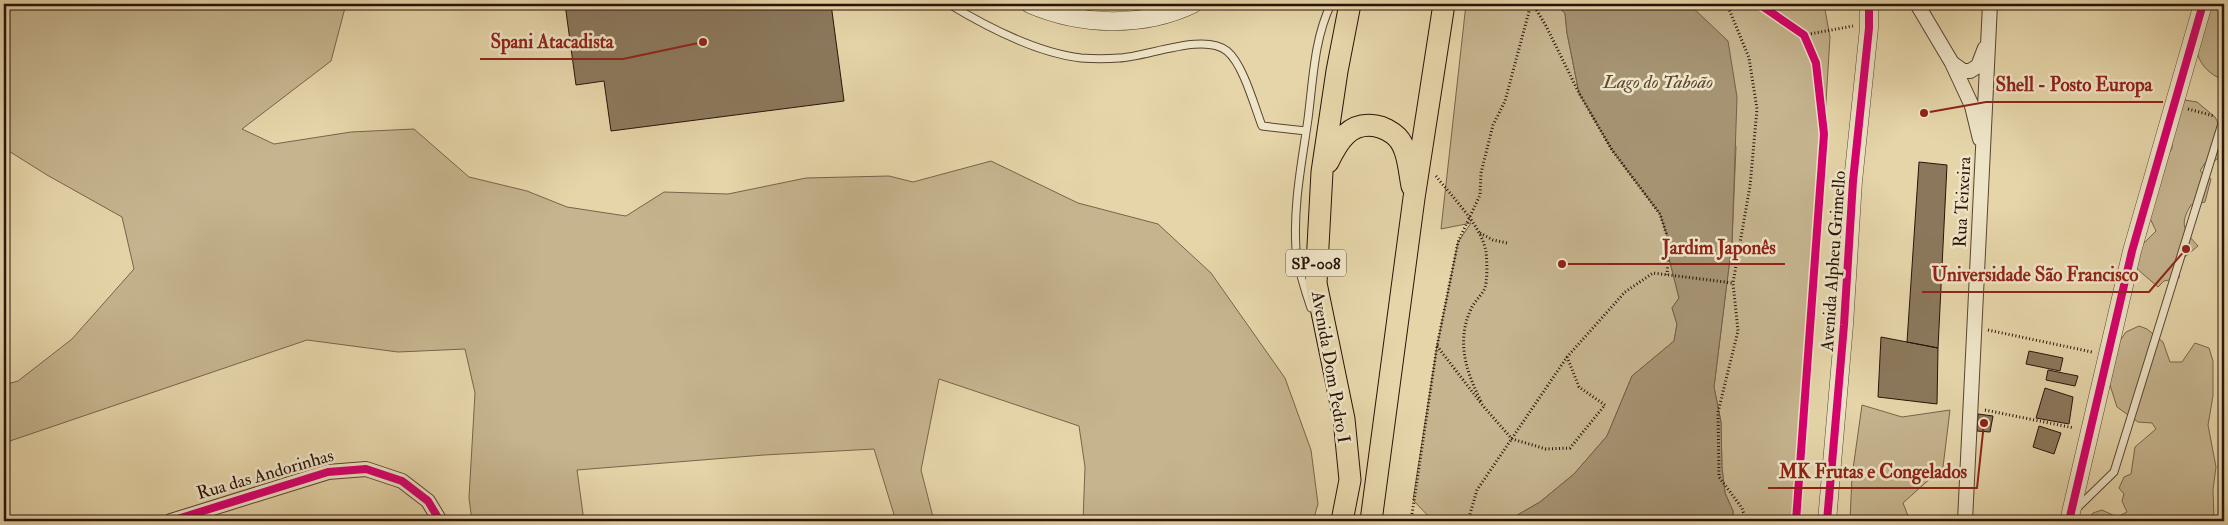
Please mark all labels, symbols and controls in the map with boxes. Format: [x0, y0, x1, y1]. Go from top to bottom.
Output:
callout: Spani Atacadista [480, 25, 623, 59]
text: Spani Atacadista [490, 30, 615, 55]
callout: Shell - Posto Europa [1986, 68, 2163, 102]
water label: Lago do Taboão [1602, 70, 1713, 94]
text: Shell - Posto Europa [1996, 73, 2154, 98]
street label: Rua Teixeira [1949, 155, 1976, 248]
street label: Avenida Alpheu Grimello [1816, 170, 1851, 353]
callout: Jardim Japonês [1652, 230, 1785, 264]
text: Jardim Japonês [1661, 236, 1776, 261]
road number: SP-008 [1286, 250, 1346, 276]
callout: Universidade São Francisco [1922, 258, 2149, 292]
text: Universidade São Francisco [1932, 263, 2138, 287]
street label: Avenida Dom Pedro I [1306, 288, 1355, 445]
street label: Rua das Andorinhas [194, 444, 336, 505]
callout: MK Frutas e Congelados [1768, 454, 1977, 488]
text: MK Frutas e Congelados [1778, 460, 1968, 485]

